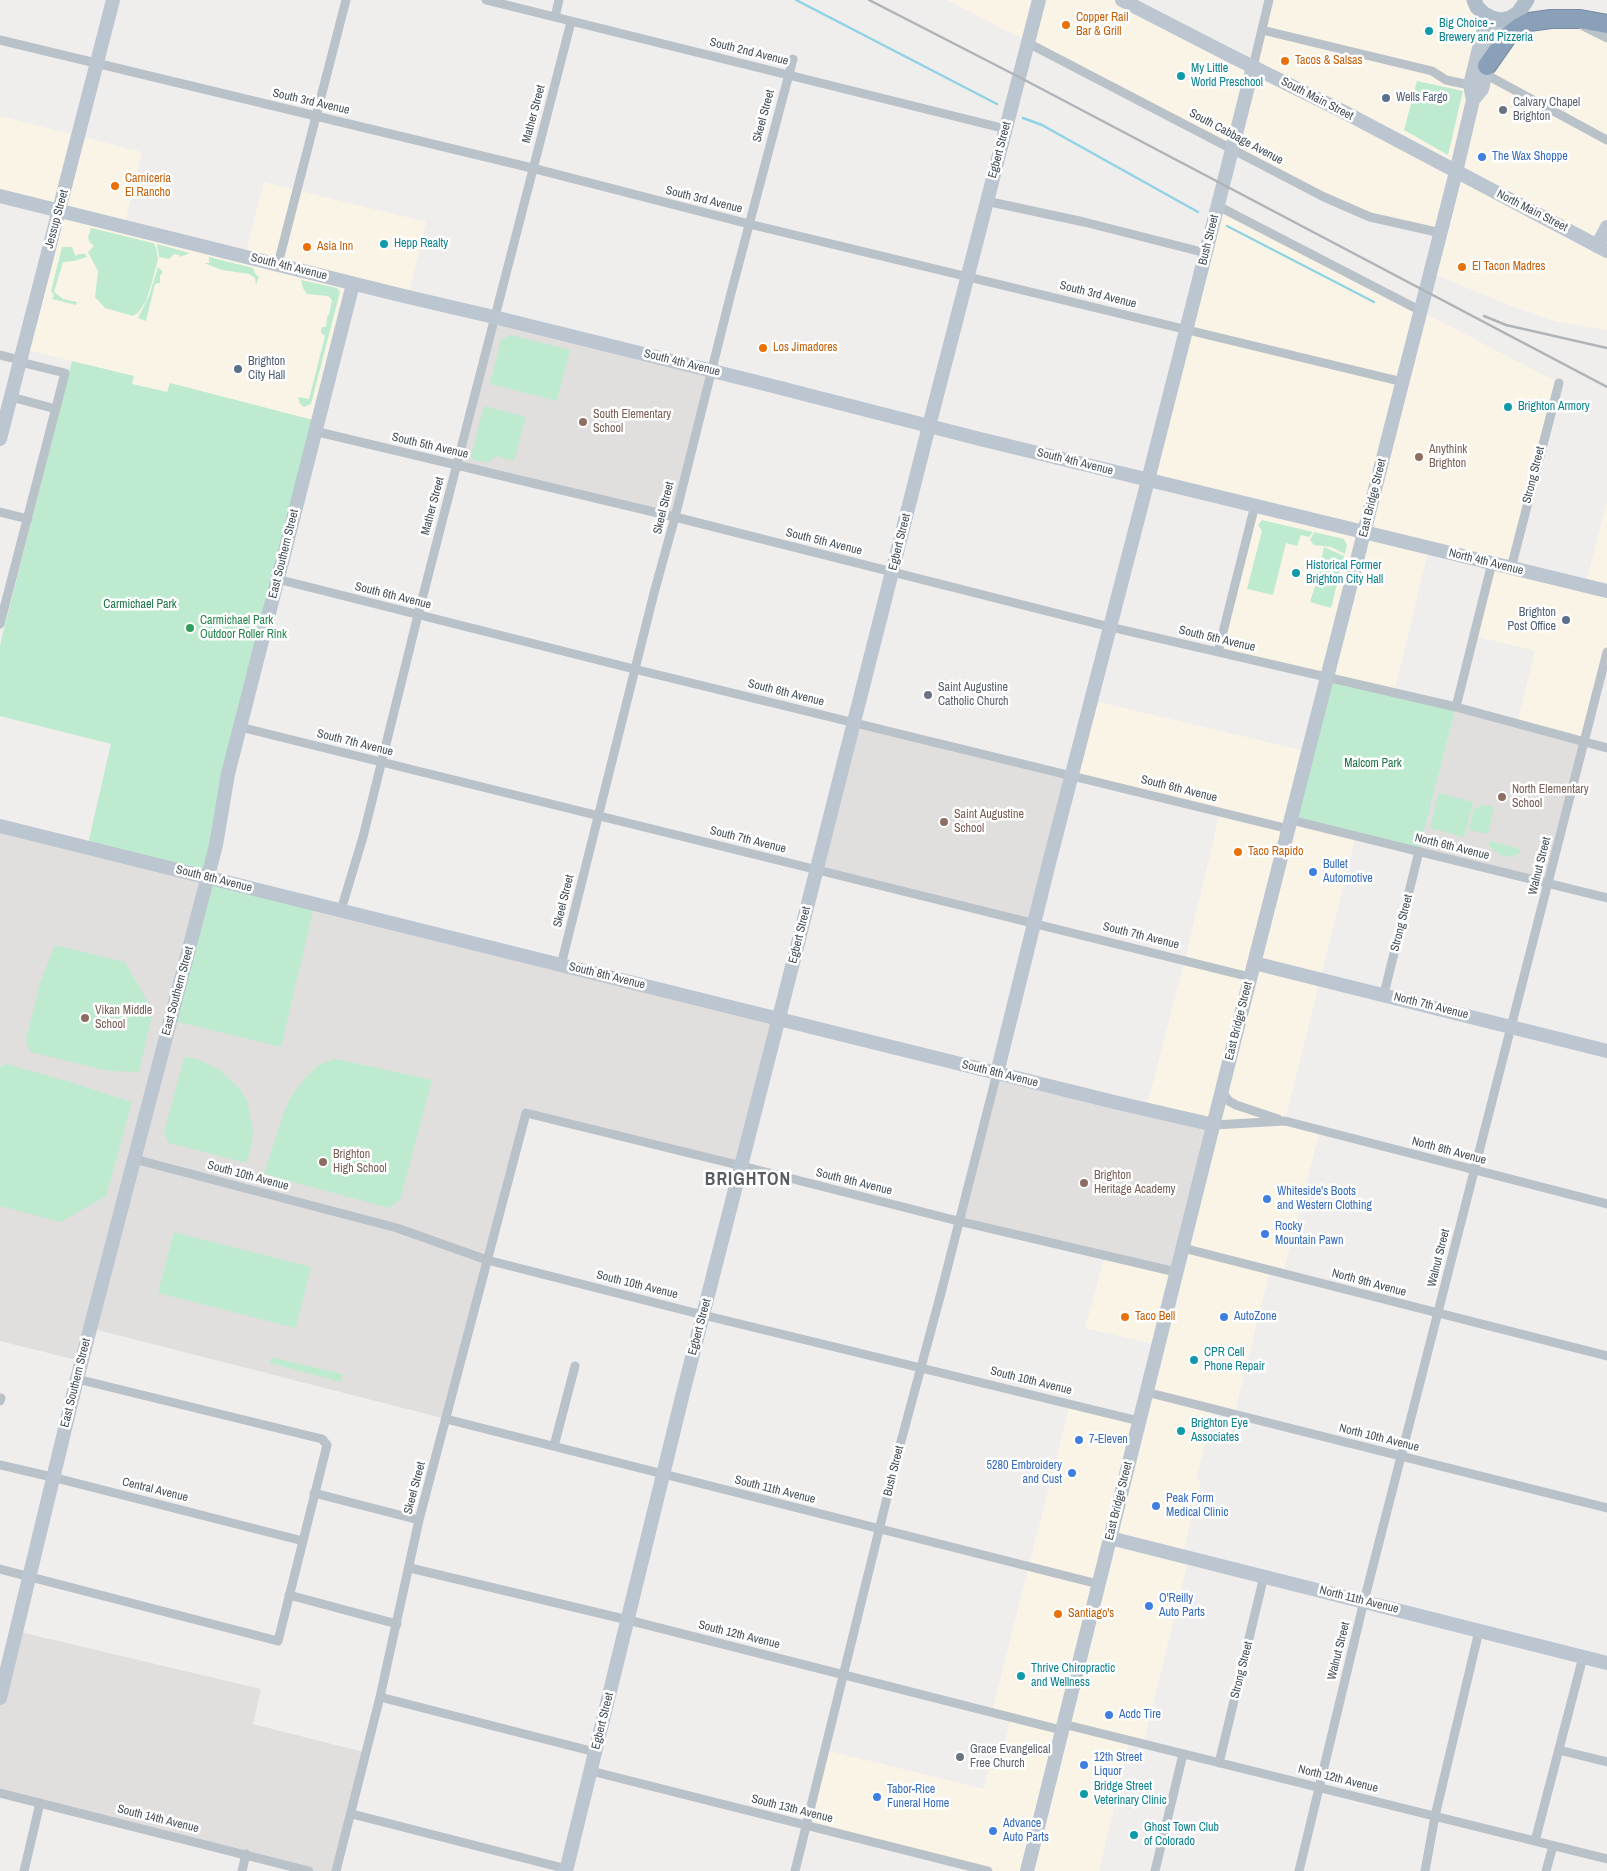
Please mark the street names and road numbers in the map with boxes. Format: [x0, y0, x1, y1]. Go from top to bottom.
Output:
street label: South 2nd Avenue [708, 35, 790, 69]
street label: South Main Street [1278, 75, 1356, 123]
street label: Mather Street [519, 83, 549, 145]
street label: South 3rd Avenue [271, 86, 351, 118]
street label: Skeel Street [750, 88, 778, 144]
street label: South Cabbage Avenue [1187, 106, 1285, 168]
street label: Egbert Street [986, 120, 1014, 180]
street label: South 3rd Avenue [664, 184, 744, 216]
street label: North Main Street [1494, 187, 1570, 235]
street label: Jessup Street [42, 188, 72, 250]
street label: Bush Street [1196, 213, 1222, 267]
street label: South 4th Avenue [249, 251, 329, 283]
street label: South 3rd Avenue [1058, 279, 1138, 311]
street label: South 4th Avenue [642, 347, 722, 379]
street label: South 5th Avenue [390, 430, 470, 462]
street label: Strong Street [1520, 445, 1548, 505]
street label: South 4th Avenue [1035, 446, 1115, 478]
street label: East Bridge Street [1356, 457, 1390, 539]
street label: Mather Street [418, 475, 448, 537]
street label: Skeel Street [651, 480, 677, 536]
street label: East Southern Street [266, 508, 302, 600]
street label: Egbert Street [886, 512, 914, 572]
street label: South 5th Avenue [784, 526, 864, 558]
street label: North 4th Avenue [1447, 546, 1525, 578]
street label: South 6th Avenue [353, 580, 433, 612]
street label: South 5th Avenue [1177, 623, 1257, 655]
street label: South 6th Avenue [746, 677, 826, 709]
street label: South 7th Avenue [315, 727, 395, 759]
street label: South 6th Avenue [1139, 773, 1219, 805]
street label: South 7th Avenue [708, 824, 788, 856]
street label: North 6th Avenue [1413, 831, 1491, 863]
street label: Walnut Street [1526, 836, 1554, 896]
street label: South 8th Avenue [174, 863, 254, 895]
street label: Skeel Street [551, 873, 577, 929]
street label: Strong Street [1388, 893, 1416, 953]
street label: Egbert Street [786, 905, 814, 965]
street label: South 7th Avenue [1101, 920, 1181, 952]
street label: East Southern Street [159, 945, 197, 1037]
street label: South 8th Avenue [567, 960, 647, 992]
street label: East Bridge Street [1222, 980, 1256, 1062]
street label: North 7th Avenue [1392, 990, 1470, 1022]
street label: South 8th Avenue [960, 1058, 1040, 1090]
street label: North 8th Avenue [1410, 1134, 1488, 1168]
street label: South 10th Avenue [206, 1158, 290, 1194]
street label: South 9th Avenue [814, 1166, 894, 1198]
street label: Walnut Street [1425, 1228, 1453, 1288]
street label: North 9th Avenue [1330, 1266, 1408, 1300]
street label: South 10th Avenue [595, 1268, 679, 1302]
street label: Egbert Street [686, 1297, 714, 1357]
street label: East Southern Street [58, 1337, 94, 1429]
street label: South 10th Avenue [989, 1364, 1073, 1398]
street label: North 10th Avenue [1338, 1421, 1420, 1455]
street label: Bush Street [881, 1444, 907, 1498]
street label: Skeel Street [401, 1460, 429, 1516]
street label: East Bridge Street [1102, 1460, 1136, 1542]
street label: South 11th Avenue [733, 1473, 817, 1507]
street label: Central Avenue [120, 1475, 190, 1505]
street label: North 11th Avenue [1318, 1583, 1400, 1617]
street label: South 12th Avenue [697, 1618, 781, 1652]
street label: Walnut Street [1325, 1621, 1353, 1681]
street label: Strong Street [1228, 1640, 1256, 1700]
street label: Egbert Street [589, 1691, 617, 1751]
street label: North 12th Avenue [1297, 1762, 1379, 1796]
street label: South 13th Avenue [750, 1792, 834, 1826]
street label: South 14th Avenue [116, 1802, 200, 1836]

